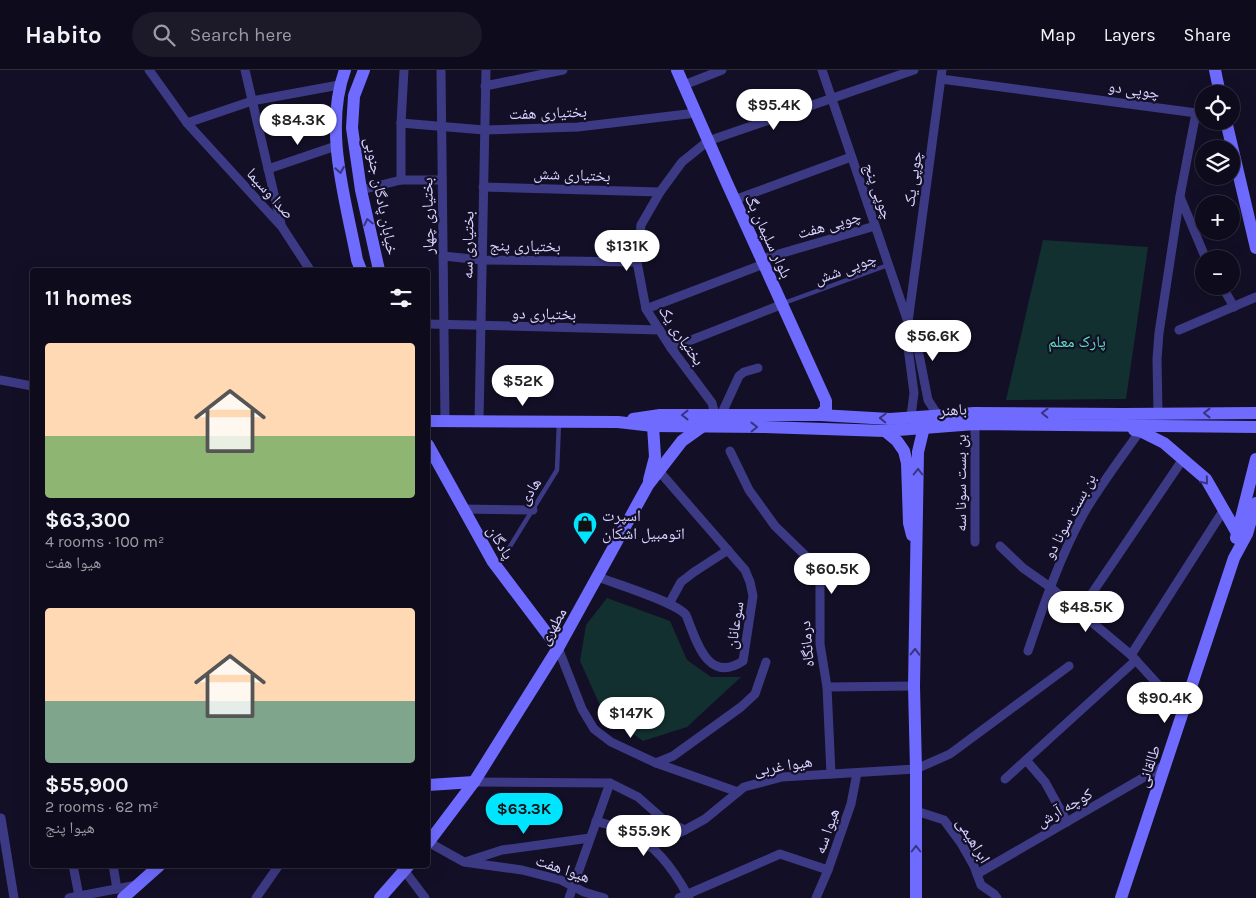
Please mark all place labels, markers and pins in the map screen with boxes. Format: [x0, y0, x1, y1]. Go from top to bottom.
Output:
pin: $95.4K [733, 88, 815, 131]
pin: $84.3K [257, 104, 339, 146]
pin: $131K [592, 230, 662, 272]
pin: $56.6K [892, 320, 974, 362]
pin: $52K [493, 364, 553, 407]
place label: اسپرت اتومبیل اشکان [602, 506, 685, 544]
shop icon: اسپرت اتومبیل اشکان [572, 511, 598, 545]
pin: $60.5K [791, 552, 873, 595]
pin: $48.5K [1045, 590, 1127, 633]
pin: $90.4K [1124, 682, 1206, 724]
pin: $147K [596, 696, 666, 739]
pin: $63.3K [483, 792, 565, 835]
pin: $55.9K [603, 814, 685, 857]

